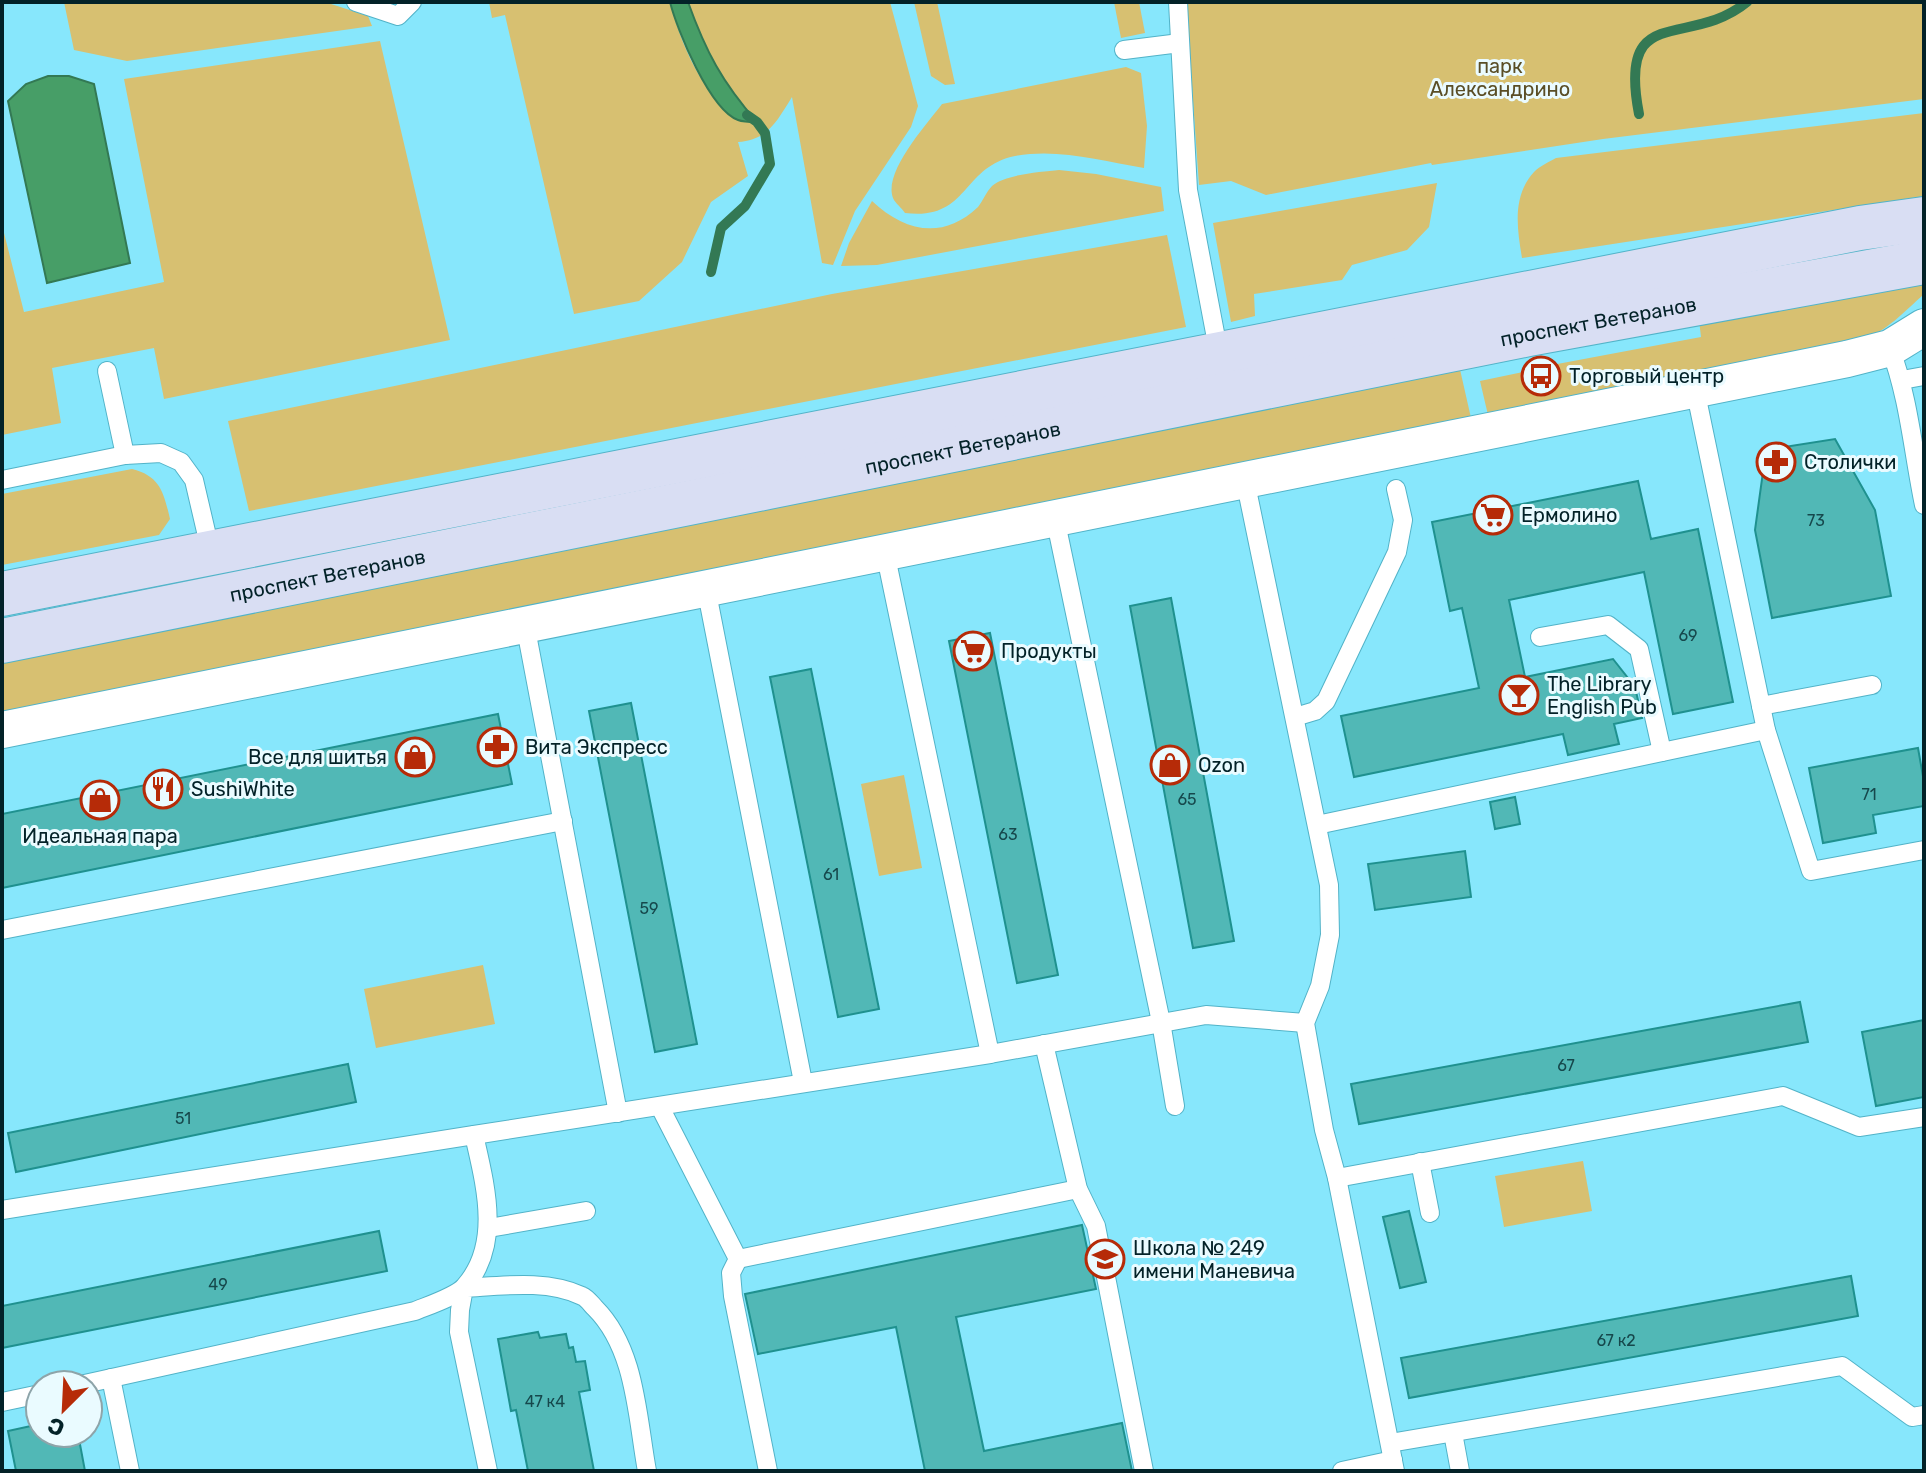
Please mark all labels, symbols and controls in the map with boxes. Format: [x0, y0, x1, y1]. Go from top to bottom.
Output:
park label: парк Александрино [1430, 54, 1570, 101]
street label: проспект Ветеранов [1498, 292, 1698, 352]
bus stop icon: Торговый центр [1520, 355, 1562, 397]
place label: Торговый центр [1569, 364, 1724, 388]
street label: проспект Ветеранов [863, 416, 1063, 479]
pharmacy icon: Столички [1755, 441, 1797, 483]
place label: Столички [1804, 450, 1897, 474]
supermarket icon: Ермолино [1472, 494, 1514, 536]
place label: Ермолино [1521, 503, 1617, 527]
house number: 73 [1807, 511, 1825, 530]
street label: проспект Ветеранов [228, 544, 427, 607]
house number: 69 [1678, 626, 1698, 645]
supermarket icon: Продукты [952, 630, 994, 672]
place label: Продукты [1001, 639, 1097, 663]
place label: The Library English Pub [1547, 672, 1657, 719]
bar icon: The Library English Pub [1498, 674, 1540, 716]
pharmacy icon: Вита Экспресс [476, 726, 518, 768]
place label: Вита Экспресс [525, 735, 668, 759]
shop icon: Все для шитья [394, 736, 436, 778]
shop icon: Ozon [1149, 744, 1191, 786]
place label: Все для шитья [248, 745, 387, 769]
place label: Ozon [1198, 753, 1245, 777]
restaurant icon: SushiWhite [142, 768, 184, 810]
place label: SushiWhite [191, 777, 295, 801]
shop icon: Идеальная пара [79, 779, 121, 821]
house number: 71 [1861, 785, 1877, 804]
house number: 65 [1177, 790, 1197, 809]
place label: Идеальная пара [22, 824, 178, 848]
house number: 63 [998, 825, 1018, 844]
house number: 61 [823, 865, 839, 884]
house number: 59 [640, 899, 659, 918]
house number: 67 [1557, 1056, 1575, 1075]
house number: 51 [175, 1109, 191, 1128]
place label: Школа № 249 имени Маневича [1133, 1236, 1295, 1283]
school or university icon: Школа № 249 имени Маневича [1084, 1238, 1126, 1280]
house number: 49 [208, 1275, 228, 1294]
house number: 67 к2 [1596, 1331, 1636, 1350]
north arrow [24, 1369, 104, 1449]
house number: 47 к4 [525, 1392, 565, 1411]
text: С [44, 1411, 69, 1442]

